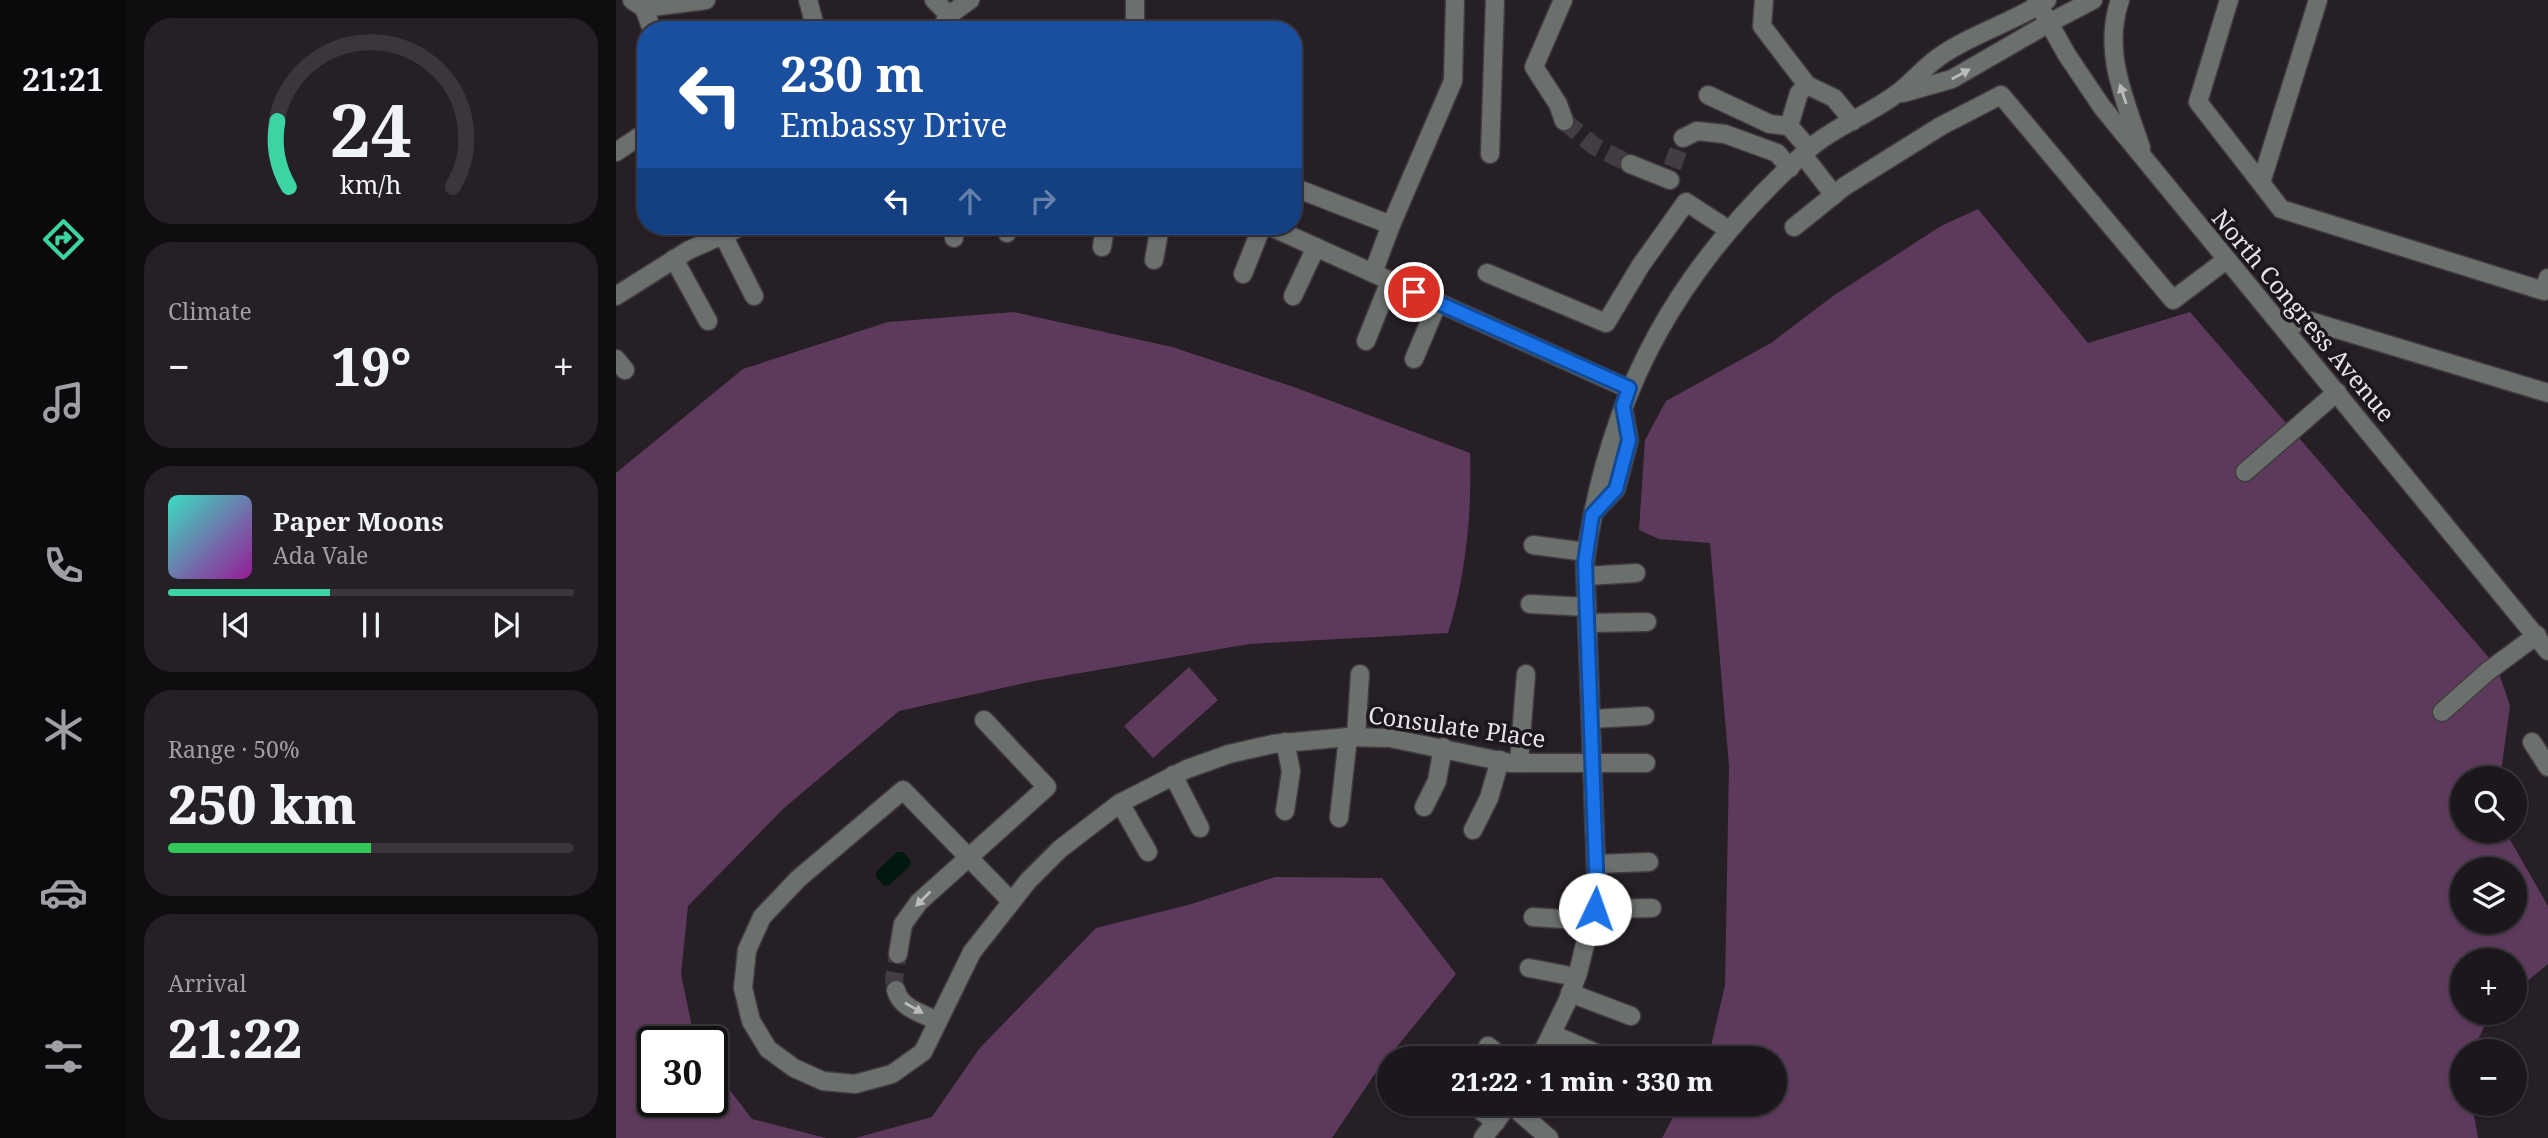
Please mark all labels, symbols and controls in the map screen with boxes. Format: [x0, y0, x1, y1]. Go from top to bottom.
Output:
text: 230 m [780, 40, 924, 106]
icon: left [665, 49, 756, 140]
text: 21:21 [22, 57, 104, 100]
one-way arrow [1951, 68, 1970, 80]
text: 24 [330, 79, 412, 178]
one-way arrow [2117, 83, 2128, 104]
text: Embassy Drive [780, 103, 1007, 146]
text: km/h [340, 167, 402, 201]
icon: left [878, 182, 916, 220]
icon: ahead [951, 182, 989, 220]
icon: right [1024, 182, 1062, 220]
street label: North Congress Avenue [2205, 202, 2403, 428]
icon: directions [39, 215, 88, 264]
pin [1384, 262, 1444, 322]
icon: arrive [1395, 273, 1433, 311]
text: Climate [168, 295, 252, 327]
text: 19° [331, 330, 411, 401]
text: − [168, 340, 190, 392]
text: + [553, 340, 574, 392]
icon: music [39, 378, 88, 427]
text: Paper Moons [273, 503, 444, 539]
text: Ada Vale [273, 539, 368, 571]
icon: phone [39, 541, 88, 590]
icon: previous [217, 606, 255, 644]
icon: pause [352, 606, 390, 644]
icon: next [487, 606, 525, 644]
street label: Consulate Place [1366, 697, 1548, 755]
icon: climate [39, 705, 88, 754]
text: Range · 50% [168, 733, 300, 765]
map controls [2450, 766, 2527, 1116]
button: search [2450, 766, 2527, 843]
text: 250 km [168, 768, 356, 839]
button: layers [2450, 857, 2527, 934]
icon: car [39, 868, 88, 917]
position arrow [1558, 872, 1632, 946]
one-way arrow [916, 890, 932, 907]
button: + [2450, 948, 2527, 1025]
text: Arrival [168, 967, 247, 999]
text: 21:22 [168, 1002, 302, 1073]
one-way arrow [904, 1002, 924, 1015]
speed limit sign: 30 [637, 1026, 728, 1117]
icon: filters [39, 1032, 88, 1081]
button: − [2450, 1039, 2527, 1116]
text: 21:22 · 1 min · 330 m [1451, 1063, 1713, 1099]

